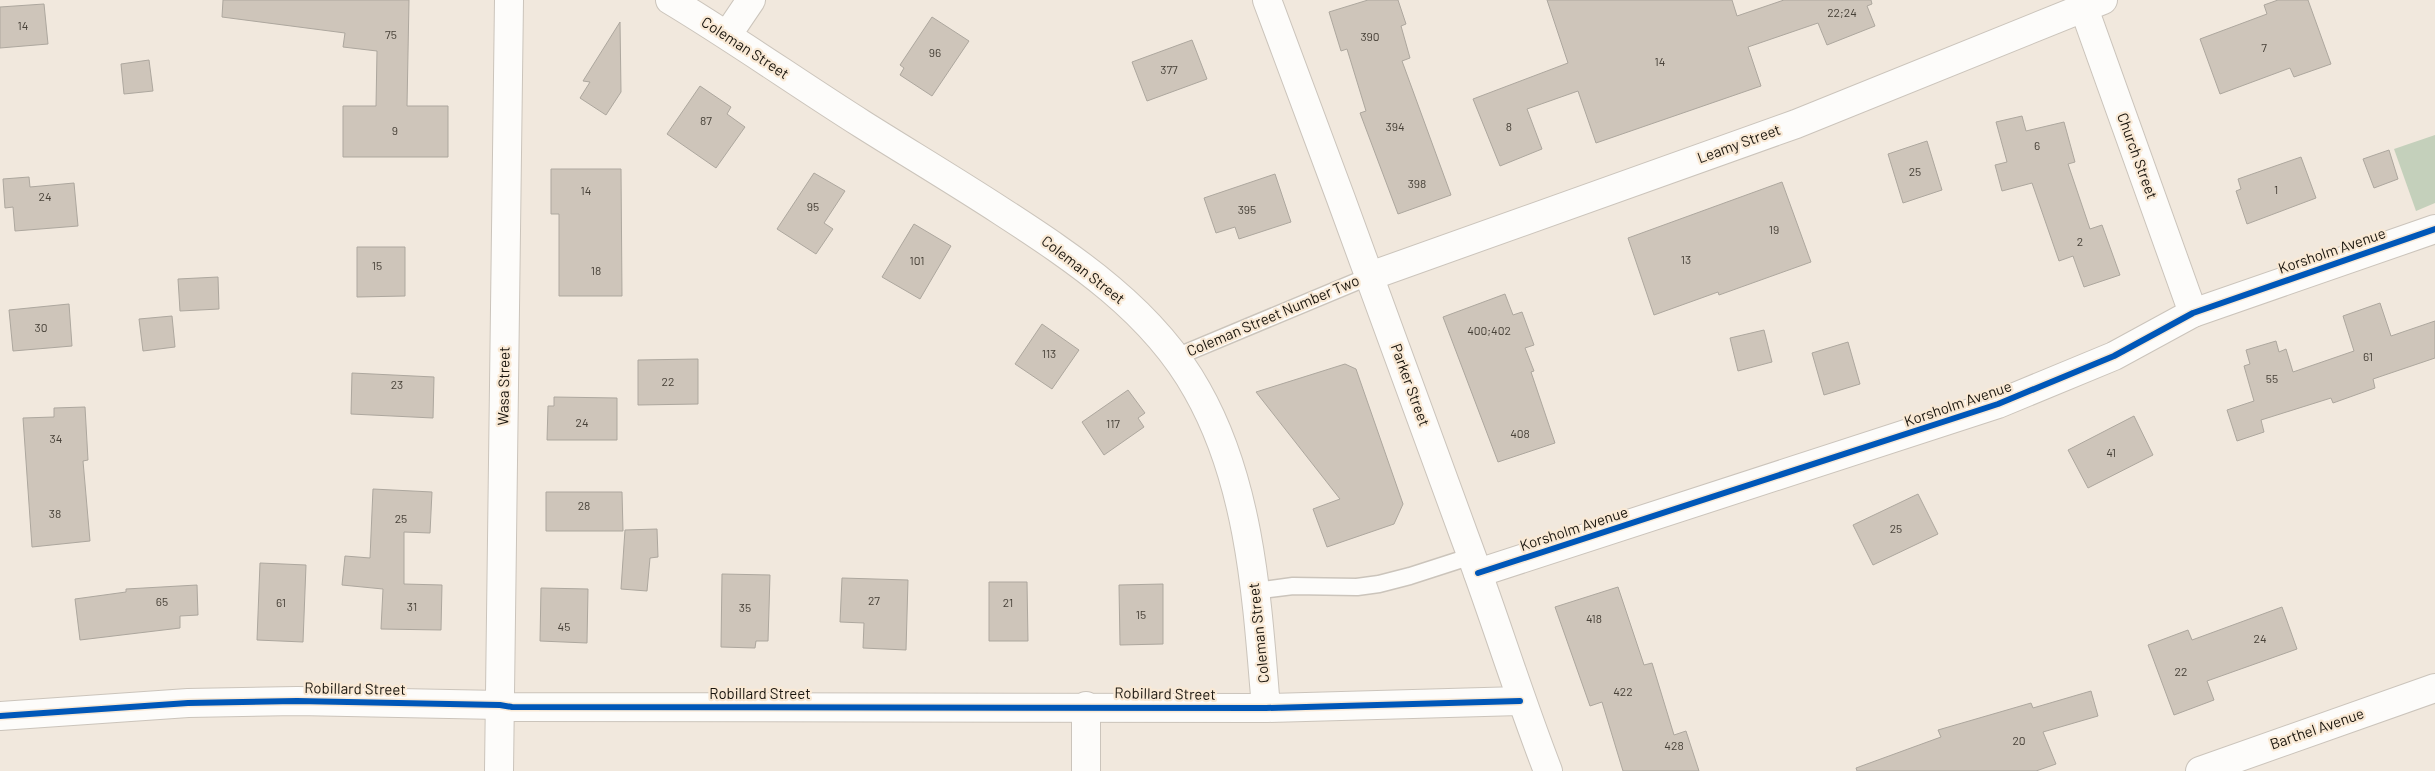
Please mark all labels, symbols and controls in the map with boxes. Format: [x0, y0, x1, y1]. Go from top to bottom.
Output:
house number: 22;24 [1827, 5, 1857, 19]
street label: Coleman Street [698, 12, 793, 82]
house number: 14 [18, 18, 28, 32]
house number: 75 [385, 27, 397, 41]
house number: 390 [1360, 29, 1380, 43]
house number: 7 [2261, 40, 2267, 54]
house number: 96 [929, 45, 941, 59]
house number: 14 [1655, 54, 1665, 68]
house number: 377 [1160, 62, 1178, 76]
street label: Church Street [2114, 110, 2162, 201]
house number: 87 [700, 113, 712, 127]
house number: 394 [1385, 119, 1405, 133]
house number: 8 [1506, 119, 1512, 133]
street label: Leamy Street [1695, 120, 1783, 166]
house number: 9 [392, 123, 398, 137]
house number: 6 [2034, 138, 2040, 152]
house number: 25 [1909, 164, 1921, 178]
house number: 398 [1408, 176, 1426, 190]
house number: 1 [2274, 182, 2278, 196]
house number: 14 [581, 183, 591, 197]
house number: 24 [38, 189, 52, 203]
house number: 95 [807, 199, 819, 213]
house number: 395 [1238, 202, 1256, 216]
house number: 19 [1769, 222, 1779, 236]
street label: Korsholm Avenue [2276, 223, 2388, 277]
street label: Coleman Street [1038, 231, 1129, 307]
house number: 2 [2077, 234, 2083, 248]
house number: 13 [1681, 252, 1691, 266]
house number: 101 [910, 253, 924, 267]
house number: 15 [372, 258, 382, 272]
house number: 18 [591, 263, 601, 277]
street label: Coleman Street Number Two [1184, 271, 1362, 360]
house number: 30 [35, 320, 47, 334]
house number: 400;402 [1467, 323, 1511, 337]
street label: Parker Street [1388, 341, 1434, 428]
street label: Wasa Street [493, 346, 513, 426]
house number: 113 [1042, 346, 1056, 360]
house number: 61 [2363, 349, 2373, 363]
house number: 55 [2266, 371, 2278, 385]
house number: 22 [662, 374, 674, 388]
street label: Korsholm Avenue [1902, 376, 2014, 430]
house number: 23 [391, 377, 403, 391]
house number: 24 [575, 415, 589, 429]
house number: 117 [1106, 416, 1120, 430]
house number: 408 [1510, 426, 1530, 440]
house number: 34 [50, 431, 62, 445]
house number: 41 [2106, 445, 2116, 459]
house number: 28 [578, 498, 590, 512]
street label: Korsholm Avenue [1517, 502, 1630, 554]
house number: 38 [49, 506, 61, 520]
house number: 25 [395, 511, 407, 525]
house number: 25 [1890, 521, 1902, 535]
street label: Coleman Street [1244, 582, 1272, 684]
house number: 27 [868, 593, 880, 607]
house number: 65 [156, 594, 168, 608]
house number: 61 [276, 595, 286, 609]
house number: 21 [1003, 595, 1013, 609]
house number: 31 [407, 599, 417, 613]
house number: 35 [739, 600, 751, 614]
house number: 15 [1136, 607, 1146, 621]
house number: 418 [1586, 611, 1602, 625]
house number: 45 [558, 619, 570, 633]
house number: 24 [2253, 631, 2267, 645]
house number: 22 [2175, 664, 2187, 678]
street label: Robillard Street [304, 678, 406, 698]
street label: Robillard Street [1114, 683, 1216, 703]
street label: Robillard Street [709, 684, 811, 702]
house number: 422 [1613, 684, 1633, 698]
street label: Barthel Avenue [2267, 704, 2366, 753]
house number: 20 [2012, 733, 2026, 747]
house number: 428 [1664, 738, 1684, 752]

